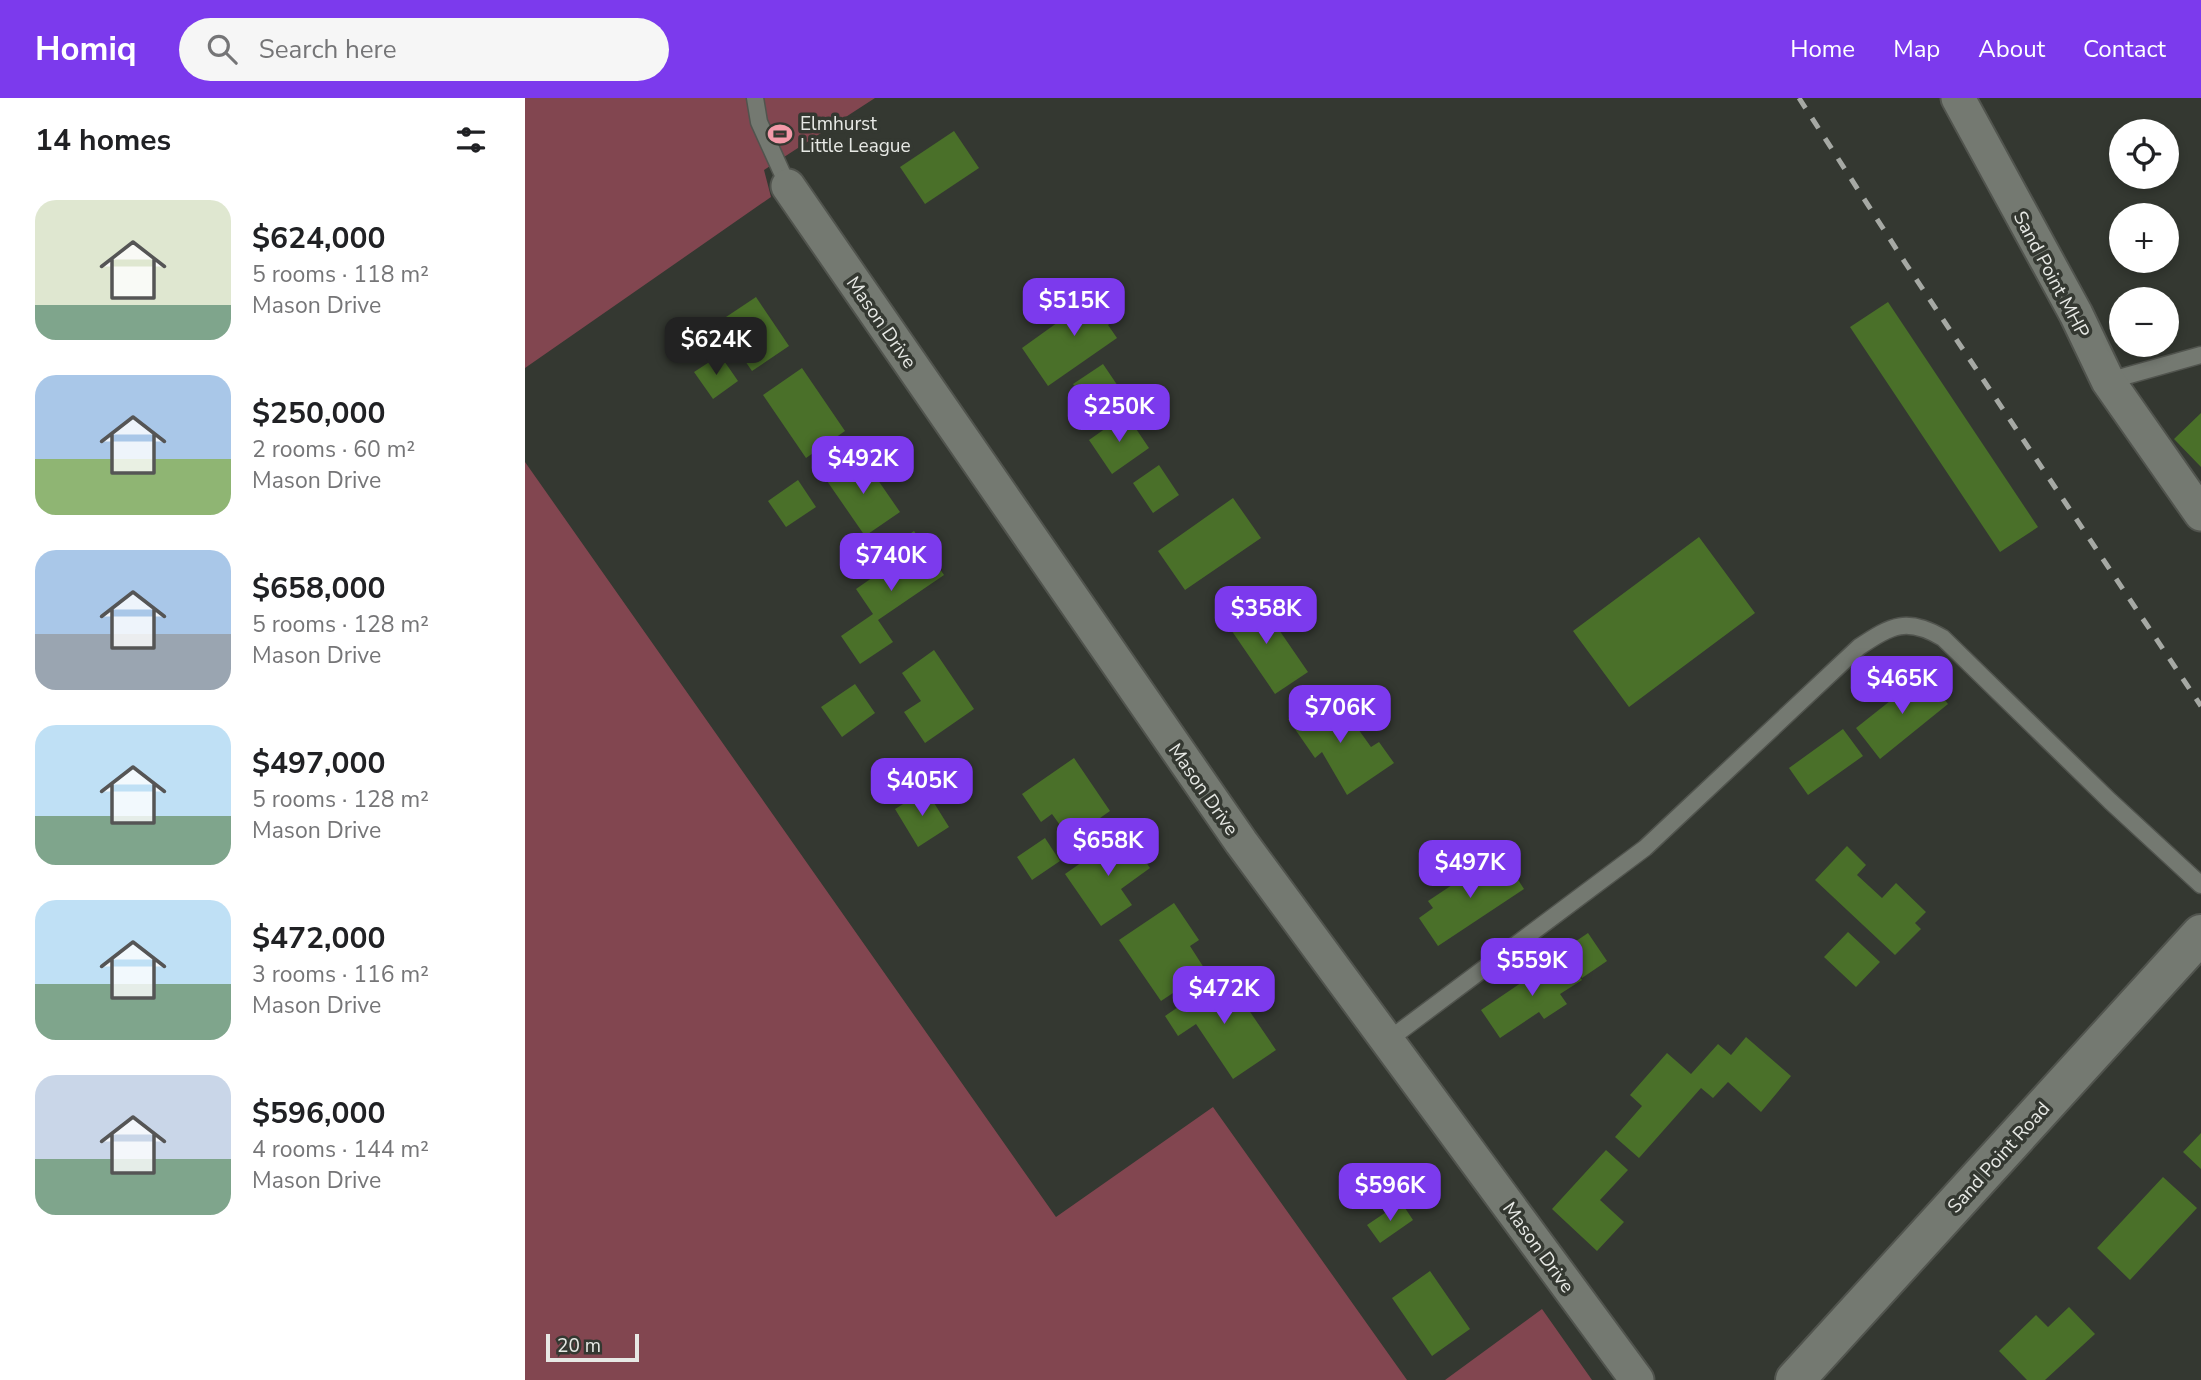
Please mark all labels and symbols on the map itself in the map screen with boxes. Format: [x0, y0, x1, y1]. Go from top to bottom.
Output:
place label: Elmhurst Little League [800, 111, 911, 159]
sports icon: Elmhurst Little League [766, 120, 794, 148]
street label: Sand Point MHP [2007, 206, 2095, 342]
street label: Mason Drive [840, 271, 922, 374]
pin: $515K [1025, 278, 1123, 338]
pin: $624K [667, 317, 765, 377]
pin: $250K [1070, 384, 1168, 444]
pin: $492K [814, 436, 912, 496]
pin: $740K [842, 533, 940, 593]
pin: $358K [1217, 587, 1315, 646]
pin: $465K [1853, 656, 1951, 716]
pin: $706K [1291, 686, 1389, 745]
street label: Mason Drive [1162, 738, 1244, 841]
pin: $405K [873, 758, 971, 818]
pin: $658K [1059, 818, 1157, 878]
pin: $497K [1421, 840, 1519, 900]
pin: $559K [1483, 939, 1581, 998]
pin: $472K [1175, 967, 1273, 1026]
street label: Sand Point Road [1942, 1096, 2056, 1219]
pin: $596K [1341, 1164, 1439, 1223]
street label: Mason Drive [1496, 1197, 1580, 1298]
scale bar [546, 1331, 639, 1363]

